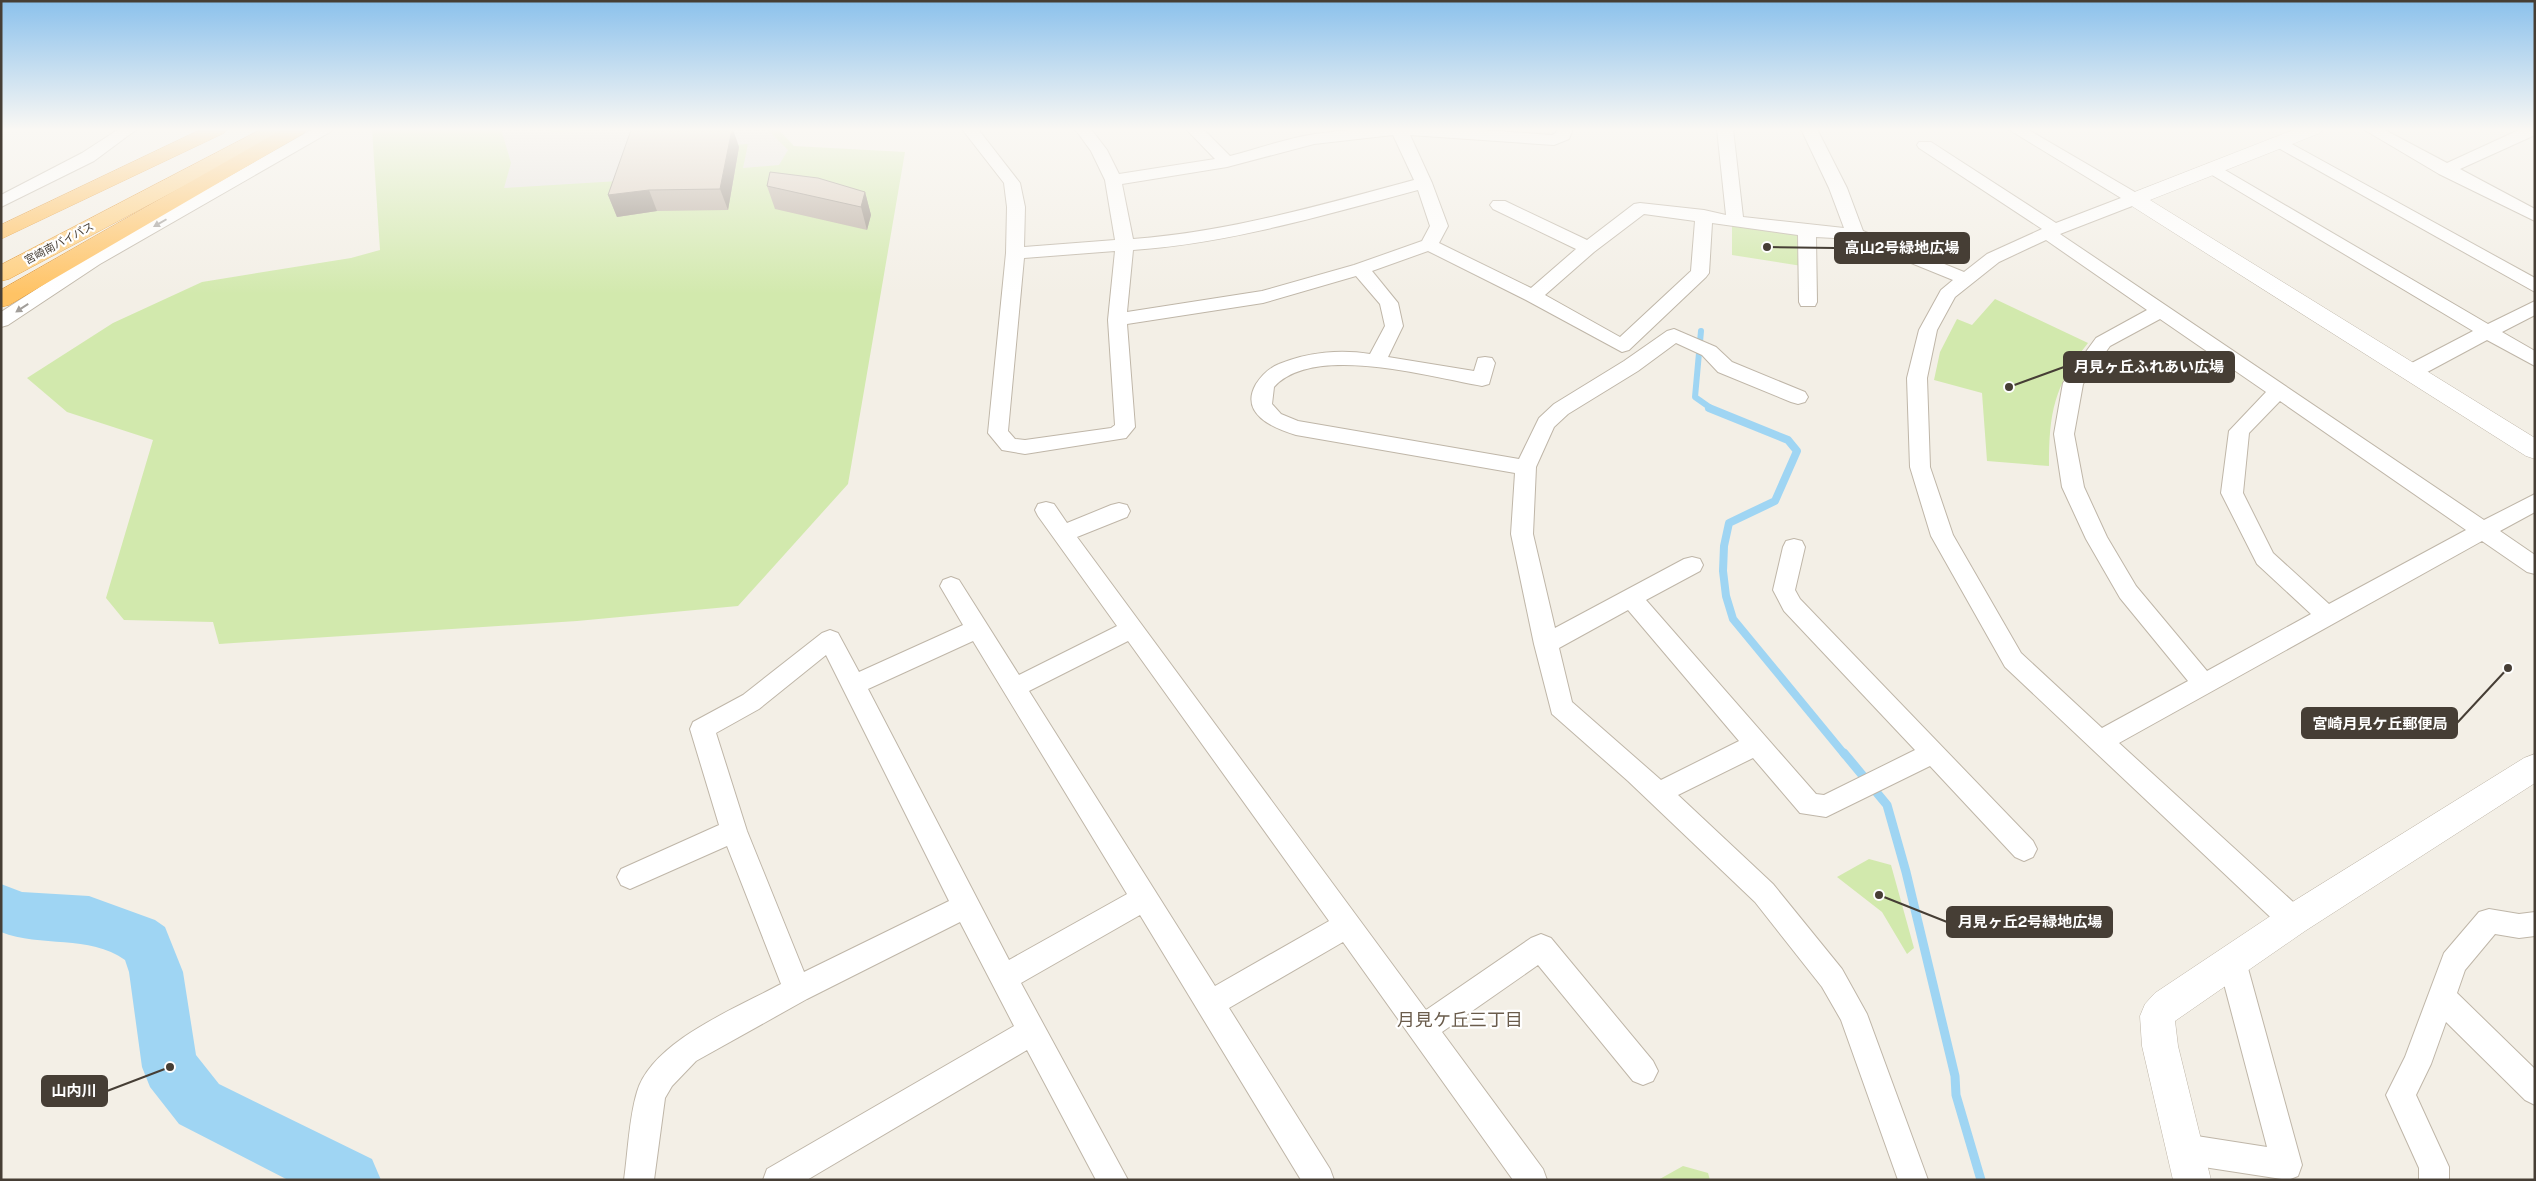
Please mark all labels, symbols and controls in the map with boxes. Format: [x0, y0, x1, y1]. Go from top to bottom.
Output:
one-way arrow [153, 218, 167, 227]
street label: 宮崎南バイパス [22, 220, 96, 266]
callout: 高山2号緑地広場 [1835, 233, 1969, 263]
text: 高山2号緑地広場 [1845, 239, 1959, 256]
one-way arrow [15, 303, 29, 313]
callout: 月見ヶ丘ふれあい広場 [2064, 352, 2234, 382]
text: 月見ヶ丘ふれあい広場 [2074, 358, 2224, 375]
callout: 宮崎月見ケ丘郵便局 [2302, 708, 2457, 738]
text: 宮崎月見ケ丘郵便局 [2312, 715, 2448, 732]
callout: 月見ヶ丘2号緑地広場 [1947, 907, 2112, 937]
text: 月見ヶ丘2号緑地広場 [1958, 913, 2102, 930]
district label: 月見ケ丘三丁目 [1397, 1009, 1523, 1030]
callout: 山内川 [42, 1076, 107, 1106]
text: 山内川 [51, 1082, 97, 1099]

